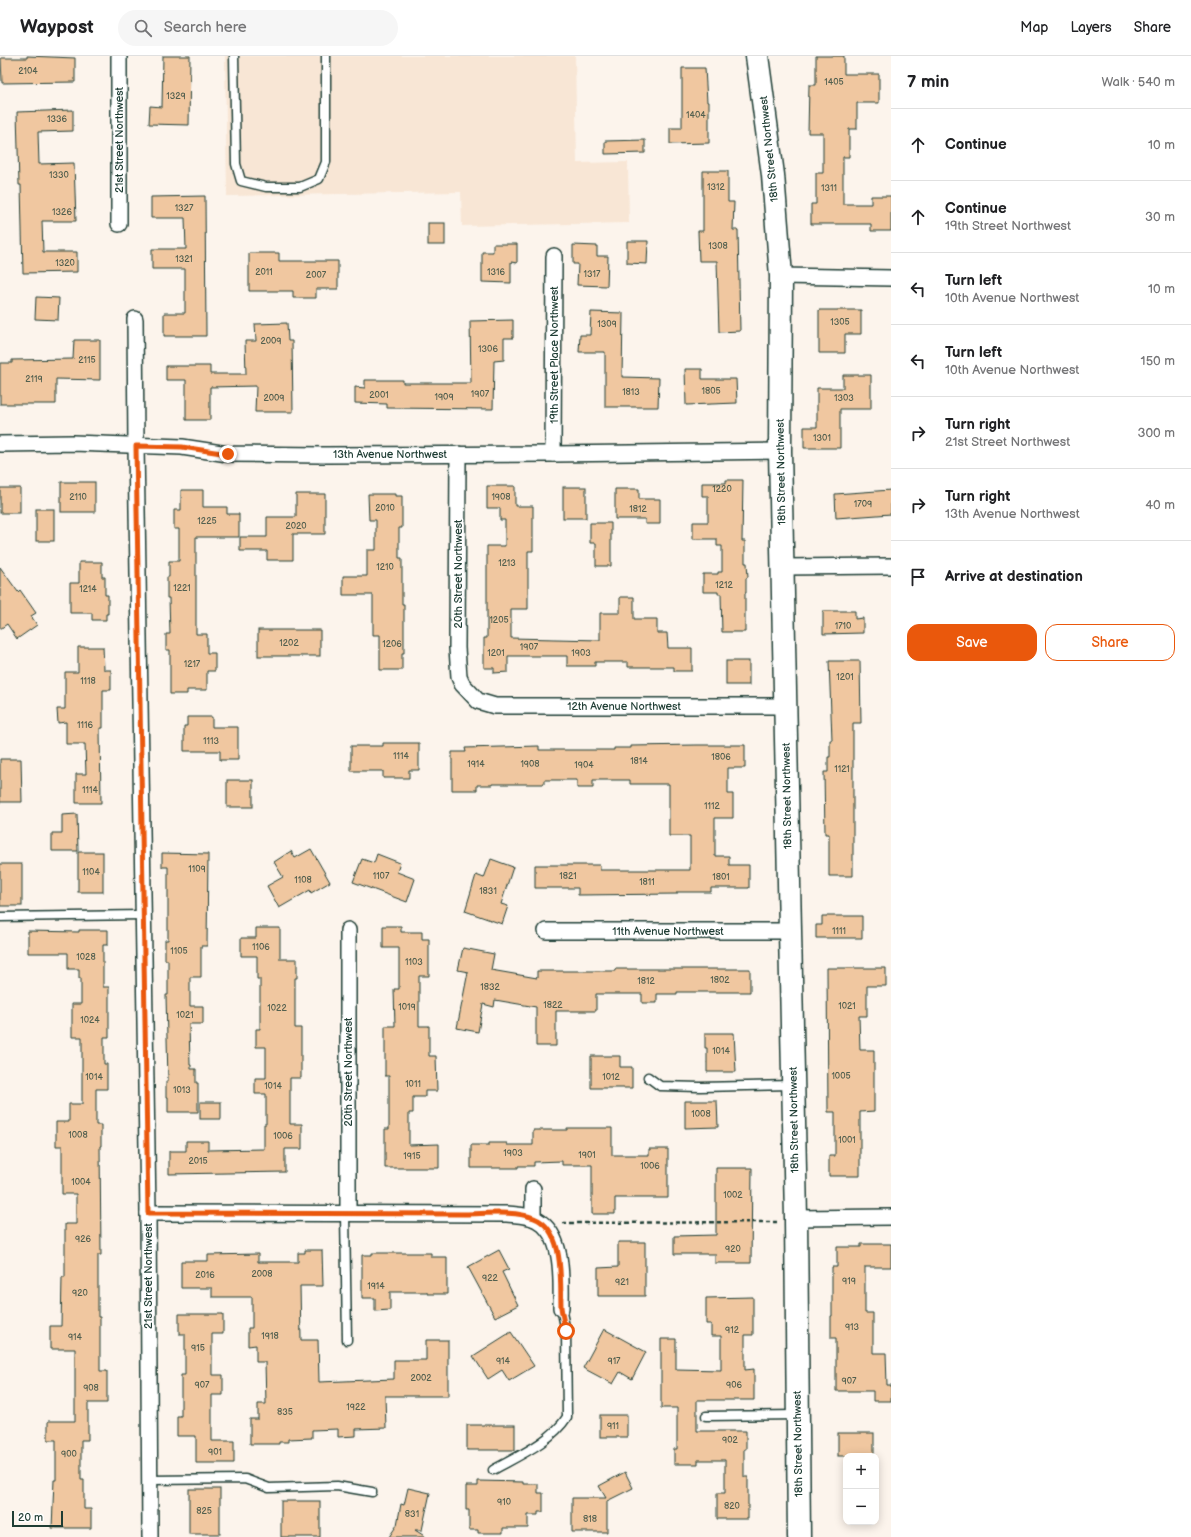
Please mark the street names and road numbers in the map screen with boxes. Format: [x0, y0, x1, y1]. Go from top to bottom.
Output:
street label: 21st Street Northwest [113, 86, 126, 193]
street label: 18th Street Northwest [757, 95, 781, 203]
street label: 19th Street Place Northwest [548, 286, 561, 424]
street label: 18th Street Northwest [774, 418, 788, 525]
street label: 13th Avenue Northwest [333, 448, 448, 461]
street label: 20th Street Northwest [452, 519, 465, 628]
street label: 12th Avenue Northwest [567, 700, 681, 713]
street label: 18th Street Northwest [780, 742, 794, 849]
street label: 11th Avenue Northwest [612, 925, 724, 938]
street label: 20th Street Northwest [342, 1017, 355, 1126]
street label: 18th Street Northwest [787, 1066, 801, 1173]
street label: 21st Street Northwest [142, 1222, 155, 1329]
street label: 18th Street Northwest [791, 1390, 805, 1497]

